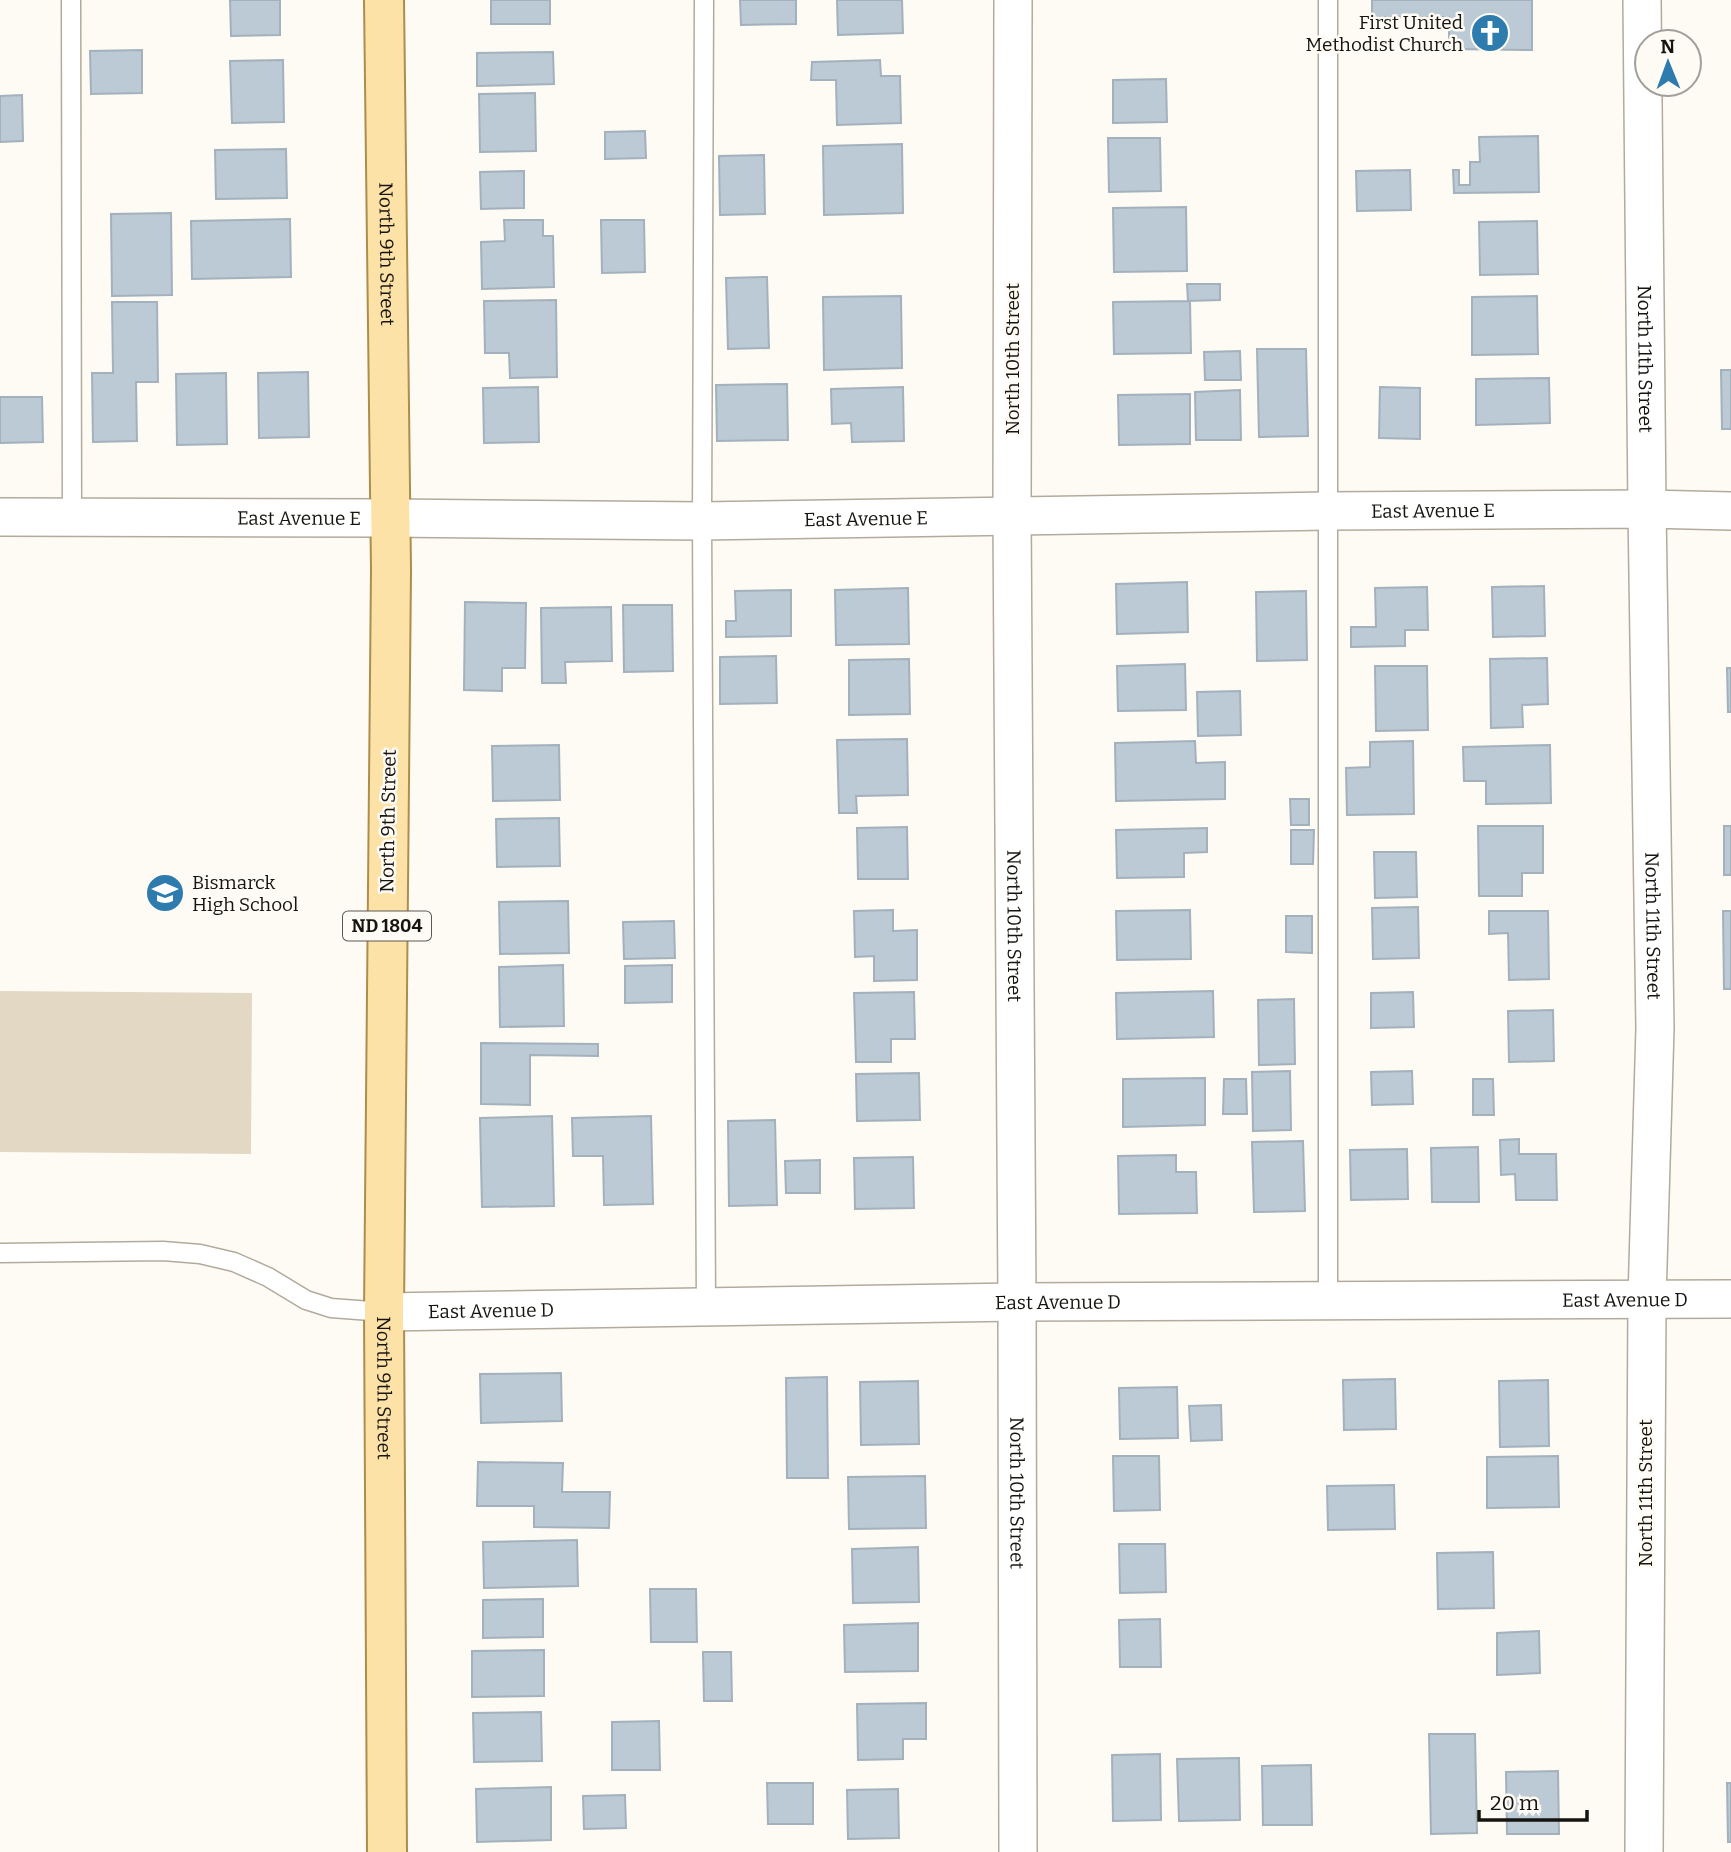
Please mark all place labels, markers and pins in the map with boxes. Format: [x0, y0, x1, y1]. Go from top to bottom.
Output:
place label: First United Methodist Church [1305, 11, 1463, 56]
church icon: First United Methodist Church [1469, 12, 1511, 54]
place label: Bismarck High School [192, 871, 298, 916]
school or university icon: Bismarck High School [144, 872, 186, 914]

